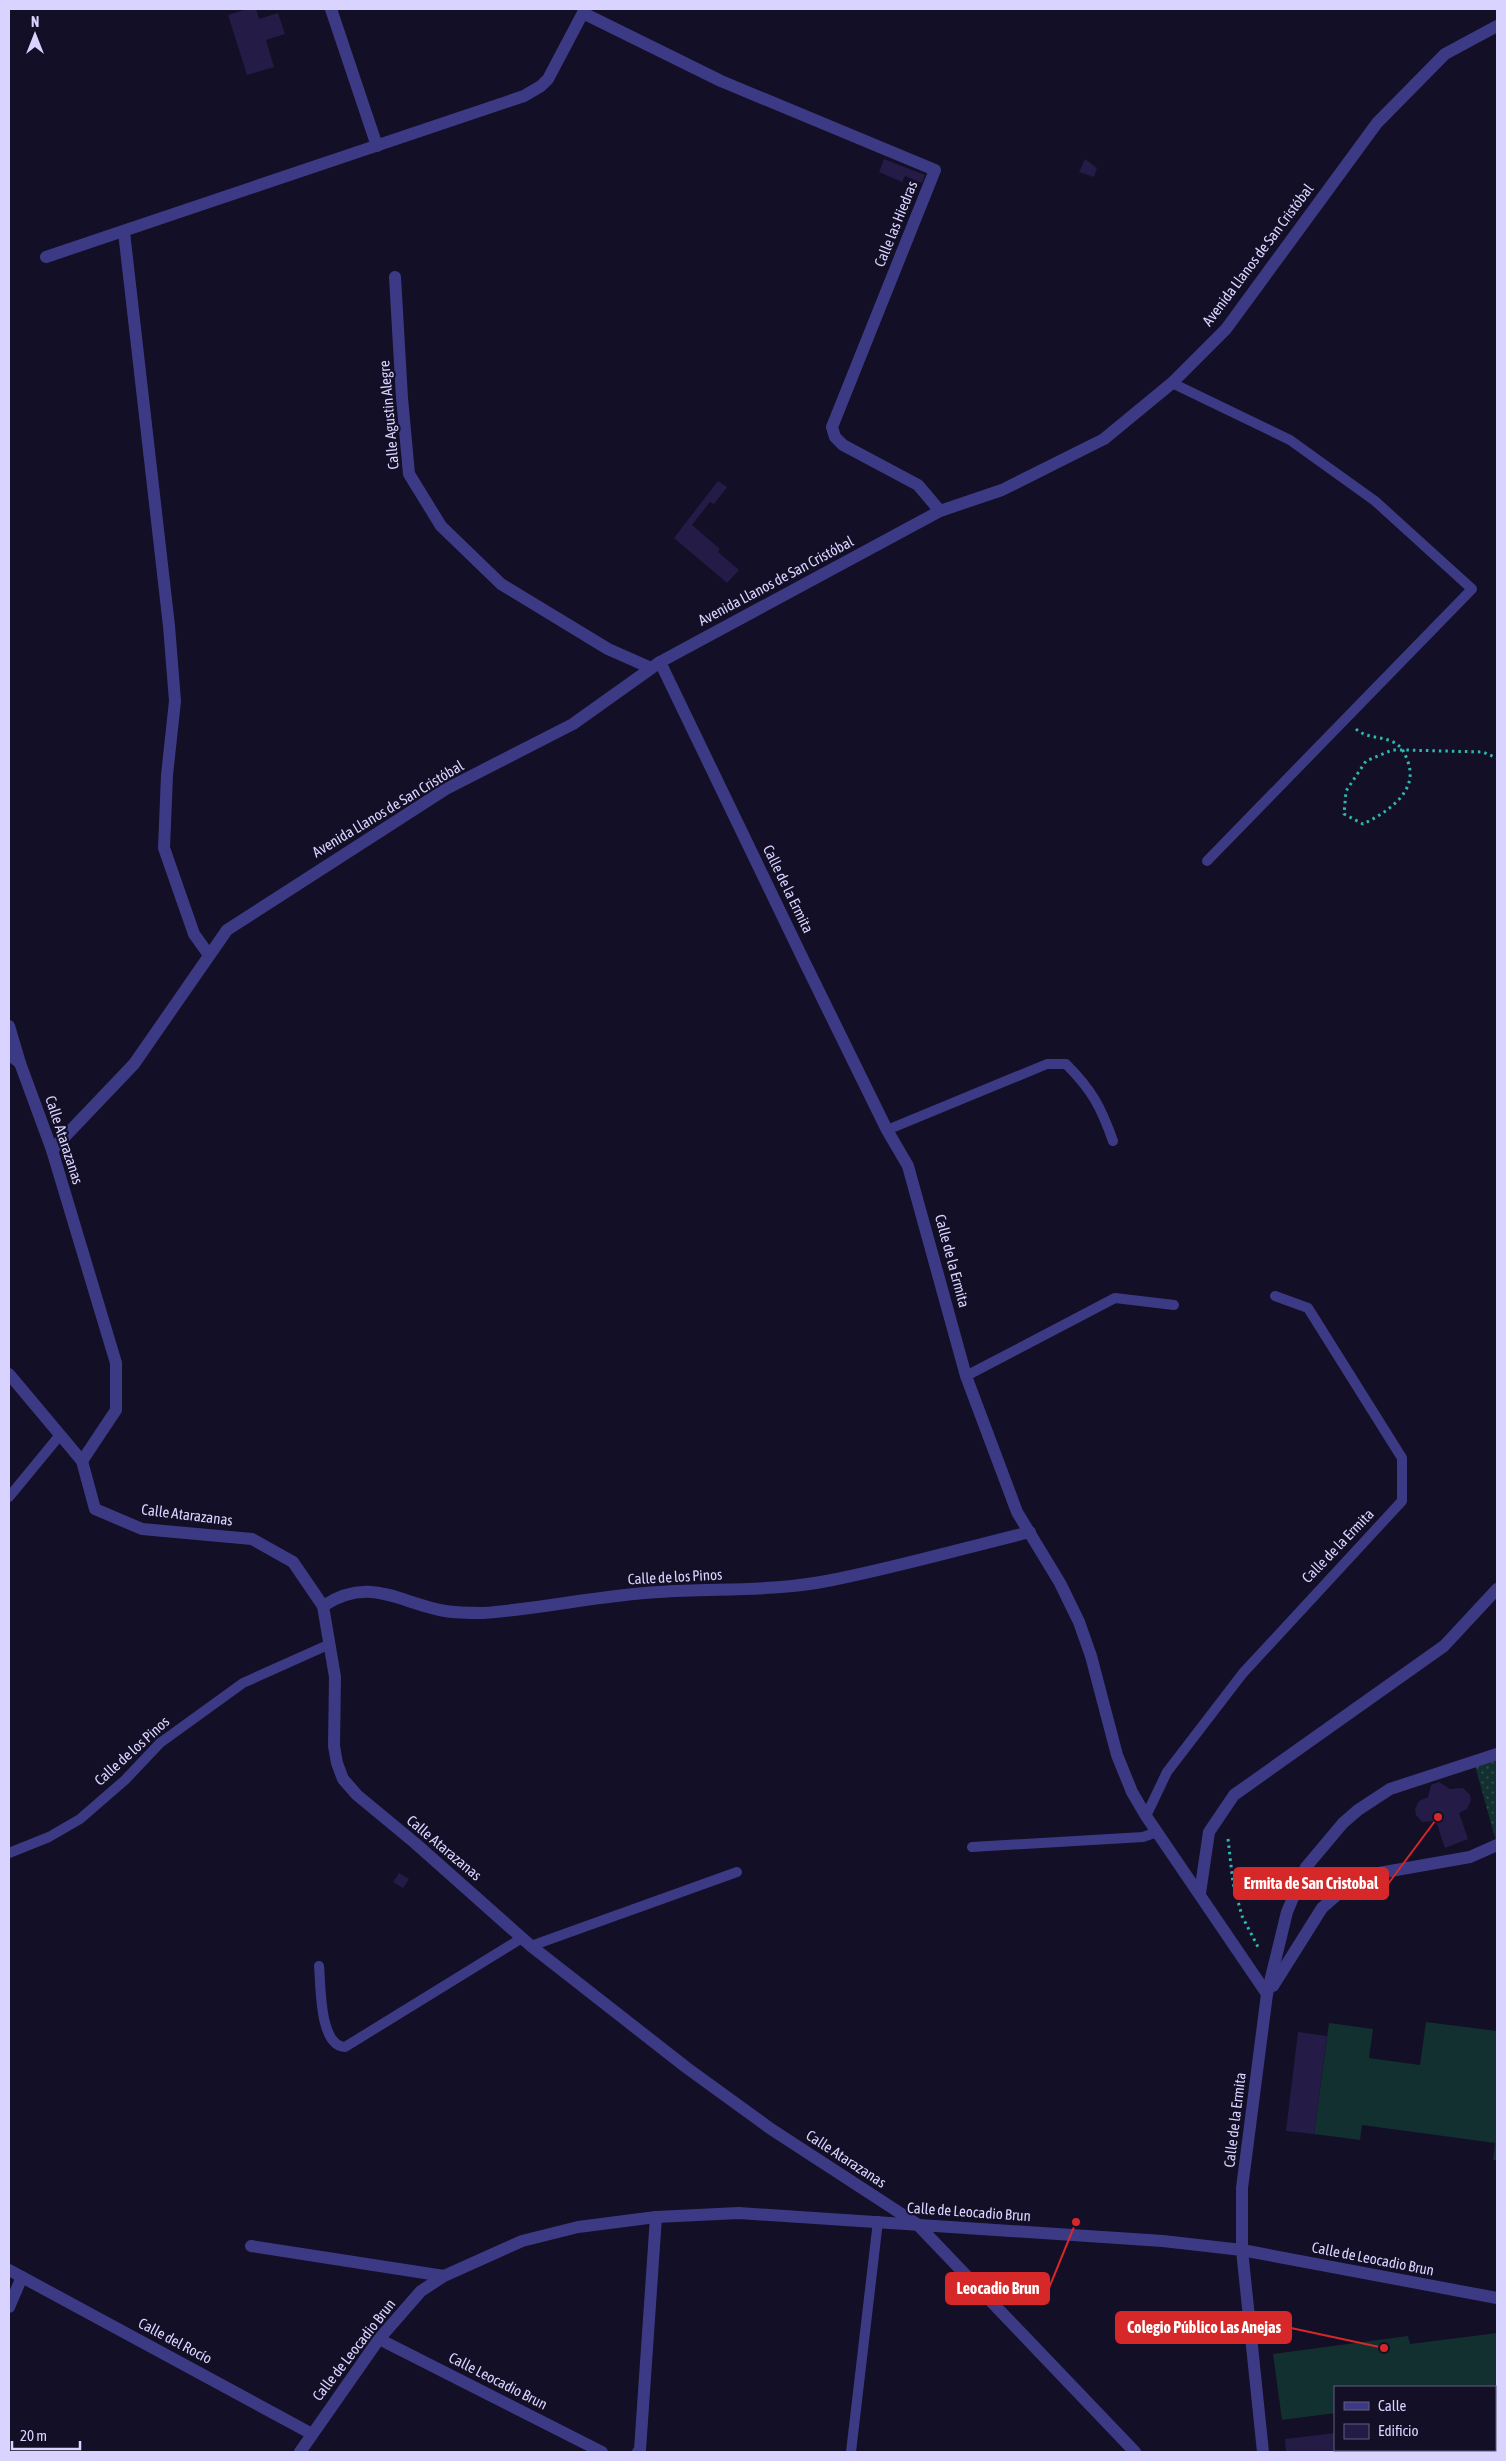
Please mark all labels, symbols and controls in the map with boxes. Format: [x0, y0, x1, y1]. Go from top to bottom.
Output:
north arrow [10, 10, 60, 60]
text: N [31, 14, 39, 30]
street label: Calle las Hiedras [871, 178, 920, 269]
street label: Avenida Llanos de San Cristóbal [1199, 180, 1317, 329]
street label: Calle Agustin Alegre [375, 360, 402, 470]
street label: Avenida Llanos de San Cristóbal [695, 532, 856, 629]
street label: Avenida Llanos de San Cristóbal [309, 757, 466, 860]
street label: Calle de la Ermita [760, 842, 817, 936]
street label: Calle Atarazanas [42, 1093, 87, 1186]
street label: Calle de la Ermita [932, 1212, 973, 1309]
street label: Calle Atarazanas [140, 1500, 234, 1529]
street label: Calle de la Ermita [1298, 1505, 1377, 1586]
street label: Calle de los Pinos [627, 1566, 723, 1587]
street label: Calle de los Pinos [91, 1713, 173, 1789]
street label: Calle Atarazanas [404, 1812, 485, 1884]
callout: Ermita de San Cristobal [1234, 1868, 1388, 1899]
text: Ermita de San Cristobal [1244, 1874, 1379, 1892]
street label: Calle de la Ermita [1220, 2071, 1249, 2168]
street label: Calle Atarazanas [803, 2126, 890, 2191]
street label: Calle de Leocadio Brun [906, 2199, 1032, 2224]
street label: Calle de Leocadio Brun [1311, 2238, 1436, 2279]
callout: Leocadio Brun [946, 2273, 1049, 2304]
text: Leocadio Brun [956, 2279, 1040, 2297]
street label: Calle de Leocadio Brun [309, 2296, 399, 2404]
callout: Colegio Público Las Anejas [1116, 2312, 1291, 2343]
street label: Calle del Rocío [136, 2314, 215, 2367]
text: Colegio Público Las Anejas [1127, 2318, 1281, 2336]
street label: Calle Leocadio Brun [446, 2348, 550, 2413]
legend [1334, 2386, 1496, 2451]
text: Calle [1378, 2397, 1407, 2414]
scale bar [12, 2418, 80, 2450]
text: Edificio [1378, 2422, 1419, 2439]
text: 20 m [20, 2427, 47, 2444]

